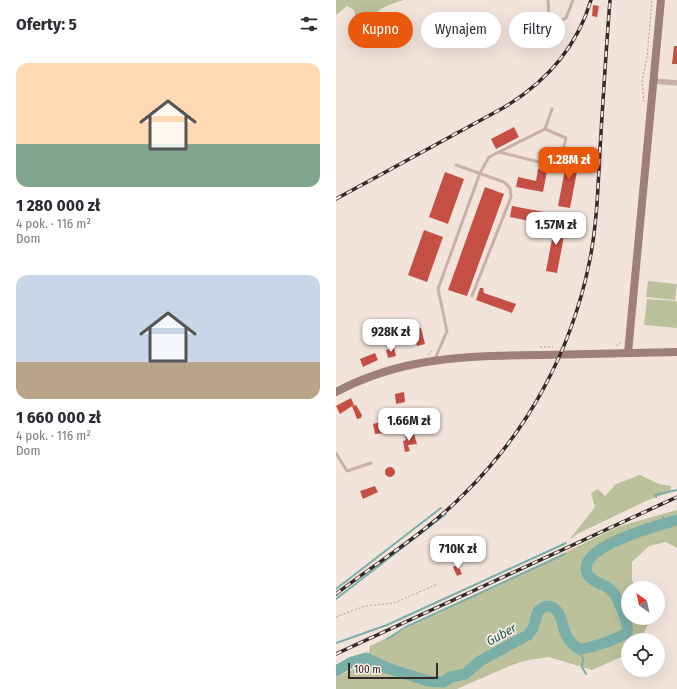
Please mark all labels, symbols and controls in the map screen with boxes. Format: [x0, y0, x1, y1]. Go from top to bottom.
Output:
chip: Kupno [348, 12, 413, 48]
chip: Wynajem [421, 12, 501, 48]
chip: Filtry [509, 12, 565, 48]
icon: filters [298, 13, 320, 35]
text: Oferty: 5 [16, 14, 77, 35]
icon: home [132, 89, 204, 161]
pin: 1.28M zł [528, 147, 610, 181]
text: 1.28M zł [547, 152, 591, 167]
text: 1 280 000 zł [16, 195, 100, 216]
pin: 1.57M zł [515, 212, 597, 246]
text: 4 pok. · 116 m² [16, 216, 91, 231]
text: 1.57M zł [535, 217, 577, 232]
text: Dom [16, 231, 40, 246]
icon: home [132, 301, 204, 373]
pin: 928K zł [354, 319, 428, 353]
text: 928K zł [371, 324, 411, 339]
text: 1 660 000 zł [16, 407, 101, 428]
pin: 1.66M zł [368, 408, 450, 442]
text: 1.66M zł [387, 413, 431, 428]
text: 4 pok. · 116 m² [16, 428, 91, 443]
text: Dom [16, 443, 40, 458]
pin: 710K zł [421, 536, 495, 570]
text: 710K zł [439, 541, 477, 556]
north arrow [621, 581, 665, 625]
map controls [621, 581, 665, 677]
water label: Guber [484, 620, 519, 649]
button: locate [621, 633, 665, 677]
scale bar [348, 661, 438, 680]
text: 100 m [354, 663, 381, 676]

